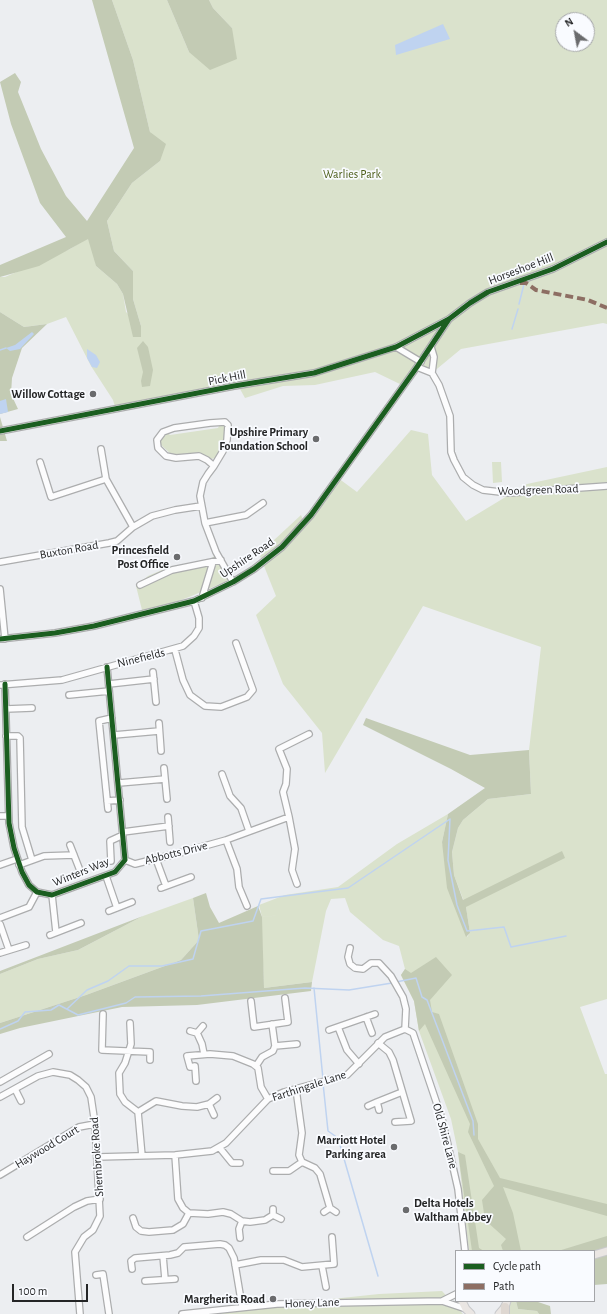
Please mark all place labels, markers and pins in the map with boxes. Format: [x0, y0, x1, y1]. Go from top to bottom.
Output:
place label: Willow Cottage [11, 387, 85, 401]
marker: Willow Cottage [88, 389, 98, 399]
place label: Upshire Primary Foundation School [219, 425, 308, 453]
marker: Upshire Primary Foundation School [311, 434, 321, 444]
place label: Princesfield Post Office [112, 543, 169, 571]
marker: Princesfield Post Office [172, 552, 182, 562]
place label: Marriott Hotel Parking area [317, 1133, 386, 1161]
marker: Marriott Hotel Parking area [389, 1142, 399, 1152]
place label: Delta Hotels Waltham Abbey [414, 1196, 492, 1224]
marker: Delta Hotels Waltham Abbey [401, 1205, 411, 1215]
place label: Margherita Road [184, 1292, 265, 1306]
marker: Margherita Road [268, 1294, 278, 1304]

